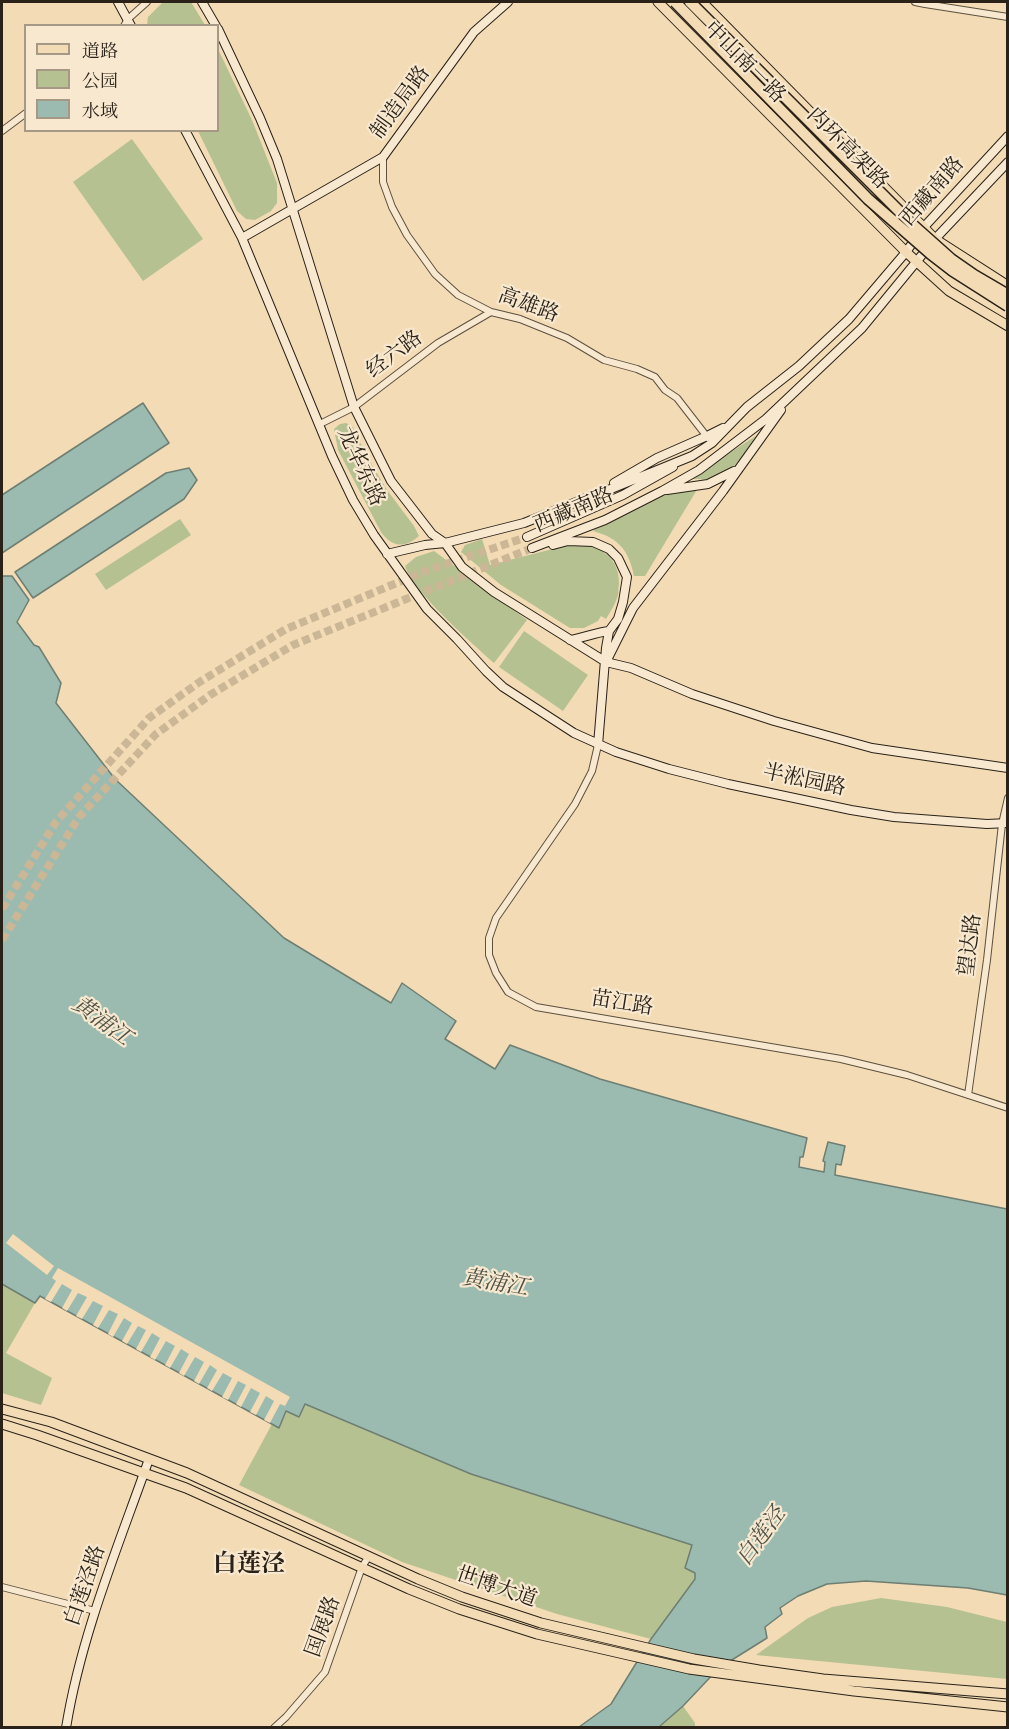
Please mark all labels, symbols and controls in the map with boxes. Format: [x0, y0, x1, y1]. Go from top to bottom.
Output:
street label: 中山南一路 [698, 17, 790, 109]
legend [24, 24, 219, 132]
text: 道路 [82, 40, 118, 63]
street label: 制造局路 [366, 62, 436, 144]
text: 公园 [82, 70, 118, 93]
text: 水域 [82, 100, 118, 123]
street label: 内环高架路 [801, 103, 893, 195]
street label: 西藏南路 [896, 152, 970, 232]
street label: 高雄路 [494, 283, 562, 329]
street label: 经六路 [362, 326, 428, 384]
street label: 龙华东路 [331, 424, 389, 510]
street label: 西藏南路 [530, 483, 618, 539]
street label: 半淞园路 [760, 760, 848, 802]
street label: 望达路 [955, 912, 987, 978]
street label: 苗江路 [589, 987, 655, 1021]
water label: 黄浦江 [67, 992, 135, 1052]
water label: 黄浦江 [460, 1265, 530, 1303]
water label: 白莲泾 [732, 1503, 792, 1571]
street label: 白莲泾路 [60, 1542, 112, 1630]
district label: 白莲泾 [213, 1551, 285, 1579]
street label: 世博大道 [452, 1562, 540, 1614]
street label: 国展路 [301, 1593, 347, 1661]

